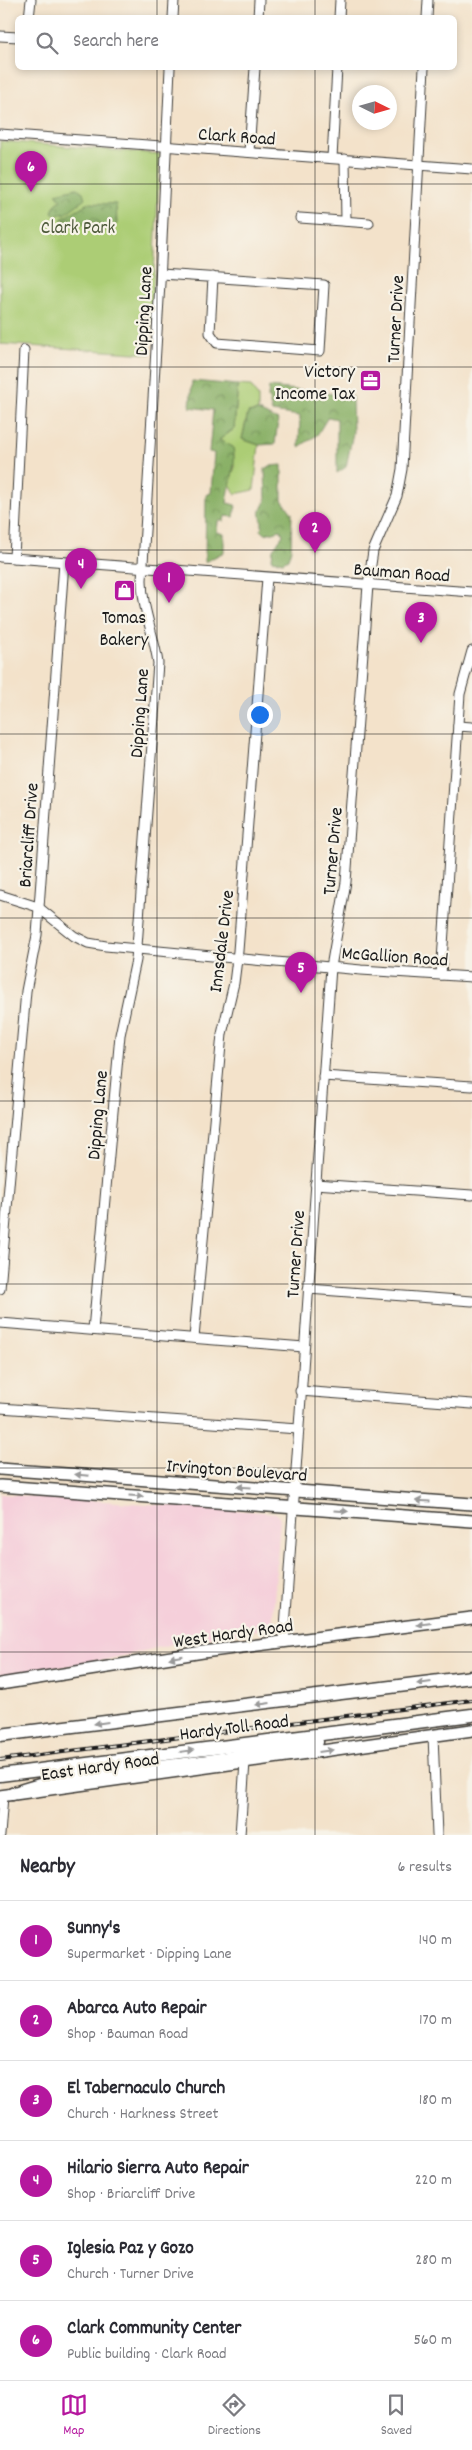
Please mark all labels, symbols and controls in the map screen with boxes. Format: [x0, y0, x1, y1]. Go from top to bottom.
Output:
search box [15, 15, 457, 70]
icon: search [33, 29, 61, 57]
text: Search here [73, 29, 159, 56]
north arrow [352, 85, 397, 130]
street label: Clark Road [197, 122, 276, 155]
pin: 6 [15, 151, 47, 192]
park label: Clark Park [41, 216, 115, 243]
street label: Dipping Lane [130, 266, 161, 357]
street label: Turner Drive [382, 275, 413, 364]
place label: Victory Income Tax [275, 360, 355, 409]
office icon: Victory Income Tax [359, 369, 383, 393]
pin: 2 [299, 512, 331, 553]
pin: 4 [65, 548, 97, 589]
street label: Bauman Road [353, 558, 451, 591]
pin: 1 [153, 562, 185, 603]
shop icon: Tomas Bakery [112, 578, 136, 602]
pin: 3 [405, 602, 437, 643]
place label: Tomas Bakery [100, 606, 149, 655]
street label: Dipping Lane [125, 668, 158, 759]
your location [247, 702, 273, 728]
street label: Briarcliff Drive [13, 782, 48, 889]
street label: Turner Drive [317, 806, 352, 896]
street label: Innsdale Drive [204, 889, 243, 994]
street label: McGallion Road [340, 941, 449, 976]
pin: 5 [285, 952, 317, 993]
street label: Dipping Lane [82, 1070, 117, 1161]
street label: Turner Drive [281, 1209, 314, 1299]
street label: Irvington Boulevard [165, 1454, 308, 1491]
one-way arrow [74, 1471, 90, 1479]
one-way arrow [236, 1483, 252, 1491]
one-way arrow [128, 1493, 144, 1501]
one-way arrow [415, 1496, 431, 1504]
one-way arrow [333, 1508, 349, 1516]
street label: West Hardy Road [172, 1614, 295, 1657]
one-way arrow [415, 1620, 431, 1628]
one-way arrow [167, 1653, 183, 1661]
one-way arrow [415, 1680, 431, 1688]
one-way arrow [254, 1700, 270, 1708]
street label: Hardy Toll Road [178, 1709, 291, 1750]
one-way arrow [93, 1719, 109, 1727]
one-way arrow [180, 1746, 196, 1754]
one-way arrow [318, 1746, 334, 1754]
street label: East Hardy Road [40, 1747, 161, 1790]
text: Nearby [20, 1853, 75, 1883]
text: 6 results [397, 1856, 452, 1879]
text: Sunny's [67, 1916, 121, 1943]
text: 1 [34, 1929, 38, 1952]
text: 140 m [418, 1929, 452, 1952]
text: Supermarket · Dipping Lane [67, 1943, 232, 1966]
text: Abarca Auto Repair [67, 1996, 207, 2023]
text: 2 [33, 2009, 40, 2032]
text: 170 m [419, 2009, 452, 2032]
text: Shop · Bauman Road [67, 2023, 188, 2046]
text: El Tabernaculo Church [67, 2076, 225, 2103]
text: 3 [32, 2089, 40, 2112]
text: 180 m [419, 2089, 452, 2112]
text: Church · Harkness Street [67, 2103, 218, 2126]
text: Hilario Sierra Auto Repair [67, 2156, 249, 2183]
text: 4 [33, 2169, 39, 2192]
text: 220 m [415, 2169, 452, 2192]
text: Shop · Briarcliff Drive [67, 2183, 195, 2206]
text: Iglesia Paz y Gozo [67, 2236, 194, 2263]
text: 5 [32, 2249, 40, 2272]
text: 280 m [415, 2249, 452, 2272]
text: Church · Turner Drive [67, 2263, 194, 2286]
text: Clark Community Center [67, 2316, 241, 2343]
text: 6 [32, 2329, 40, 2352]
text: 560 m [413, 2329, 452, 2352]
text: Public building · Clark Road [67, 2343, 227, 2366]
tab: Map [60, 2391, 88, 2441]
tab: Directions [208, 2391, 261, 2441]
tab: Saved [381, 2391, 412, 2441]

